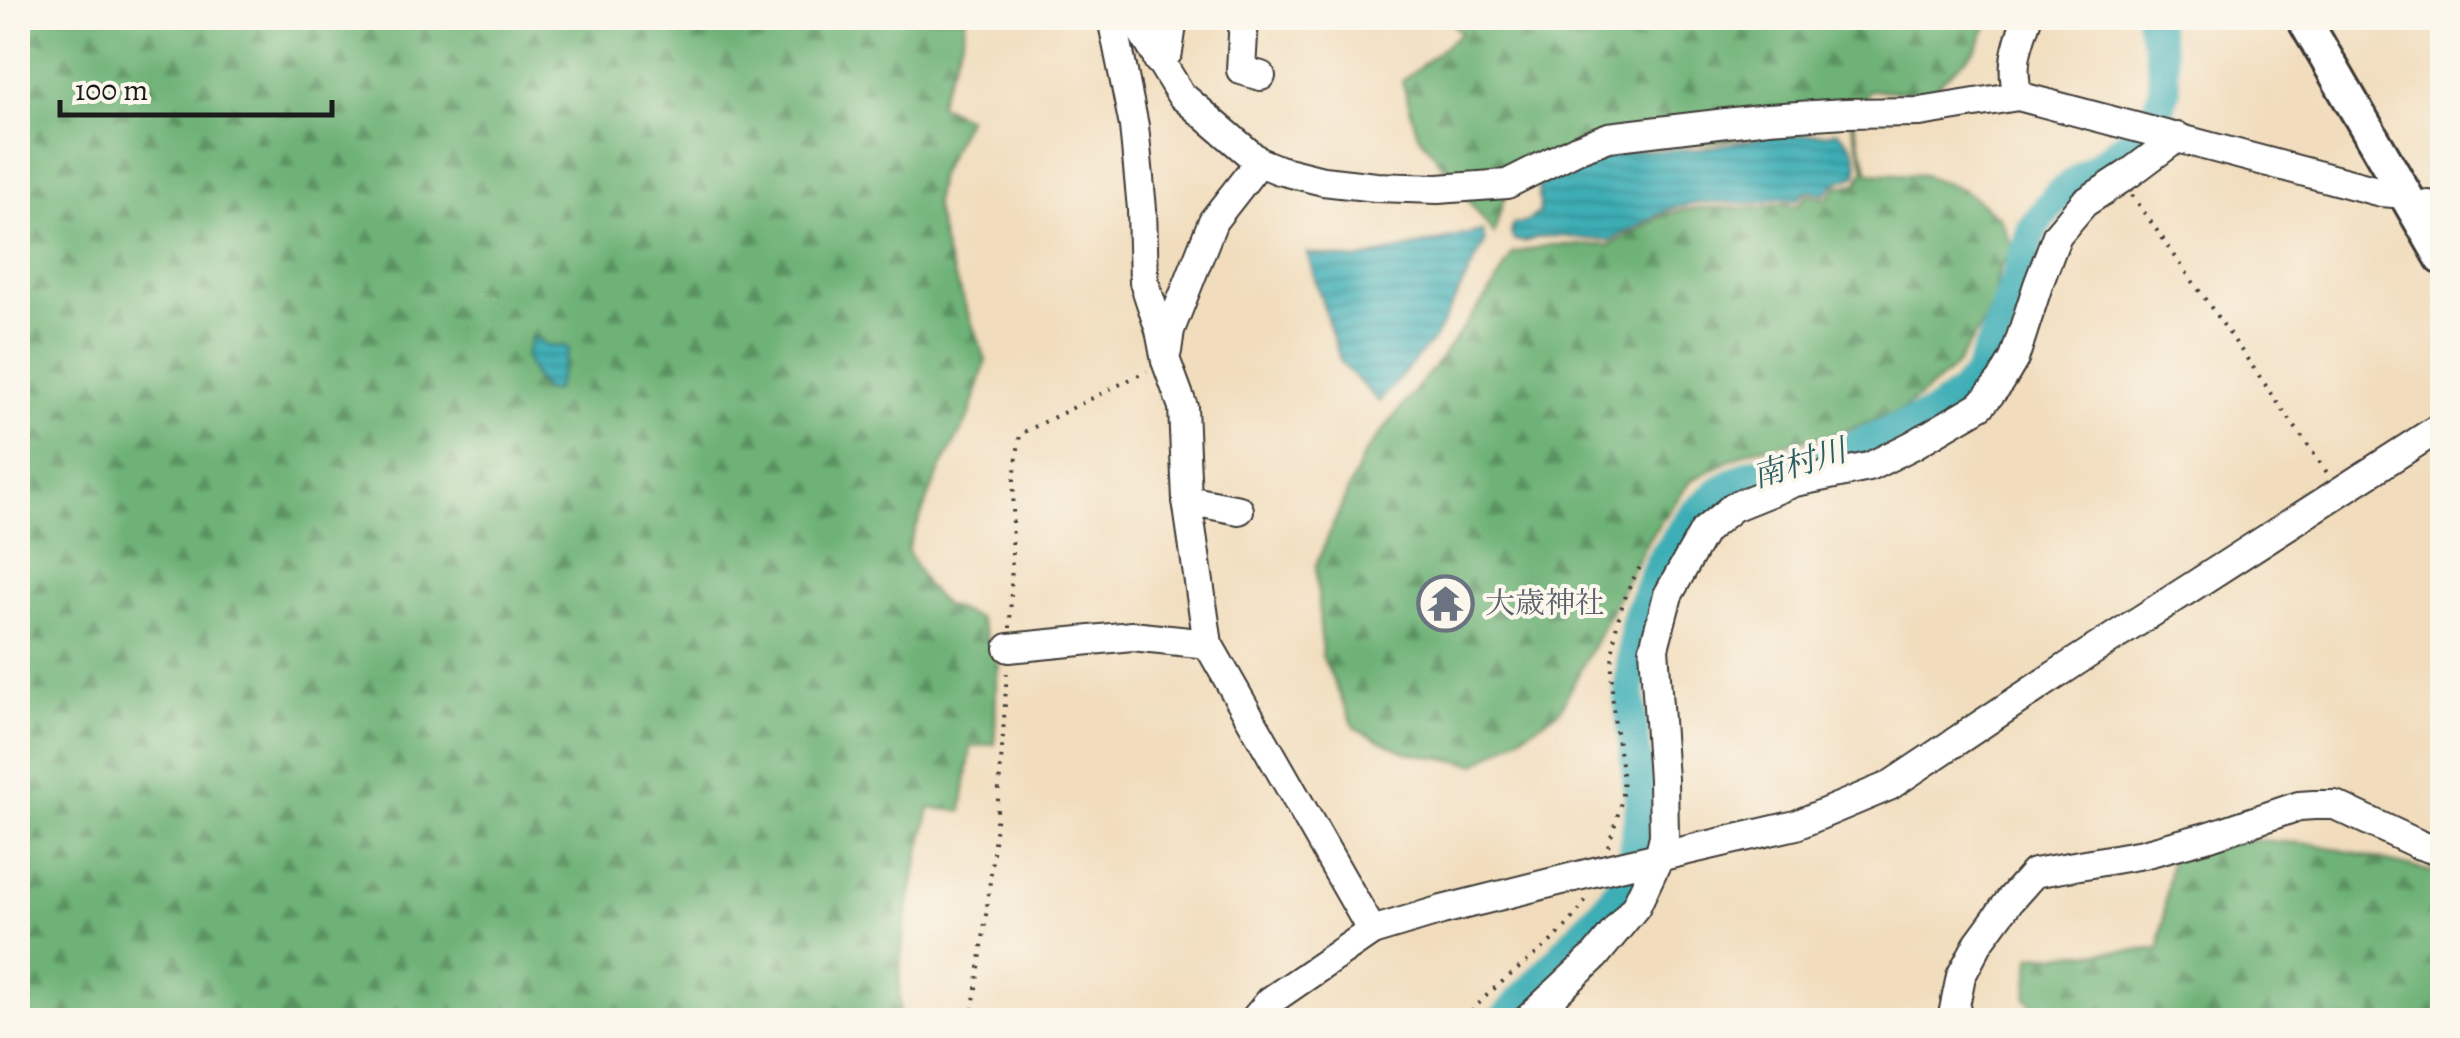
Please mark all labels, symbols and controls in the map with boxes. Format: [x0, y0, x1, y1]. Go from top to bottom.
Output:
scale bar [60, 55, 332, 117]
text: 100 m [75, 70, 148, 110]
water label: 南村川 [1747, 427, 1854, 498]
temple icon: 大歳神社 [1416, 573, 1476, 633]
place label: 大歳神社 [1485, 583, 1605, 623]

